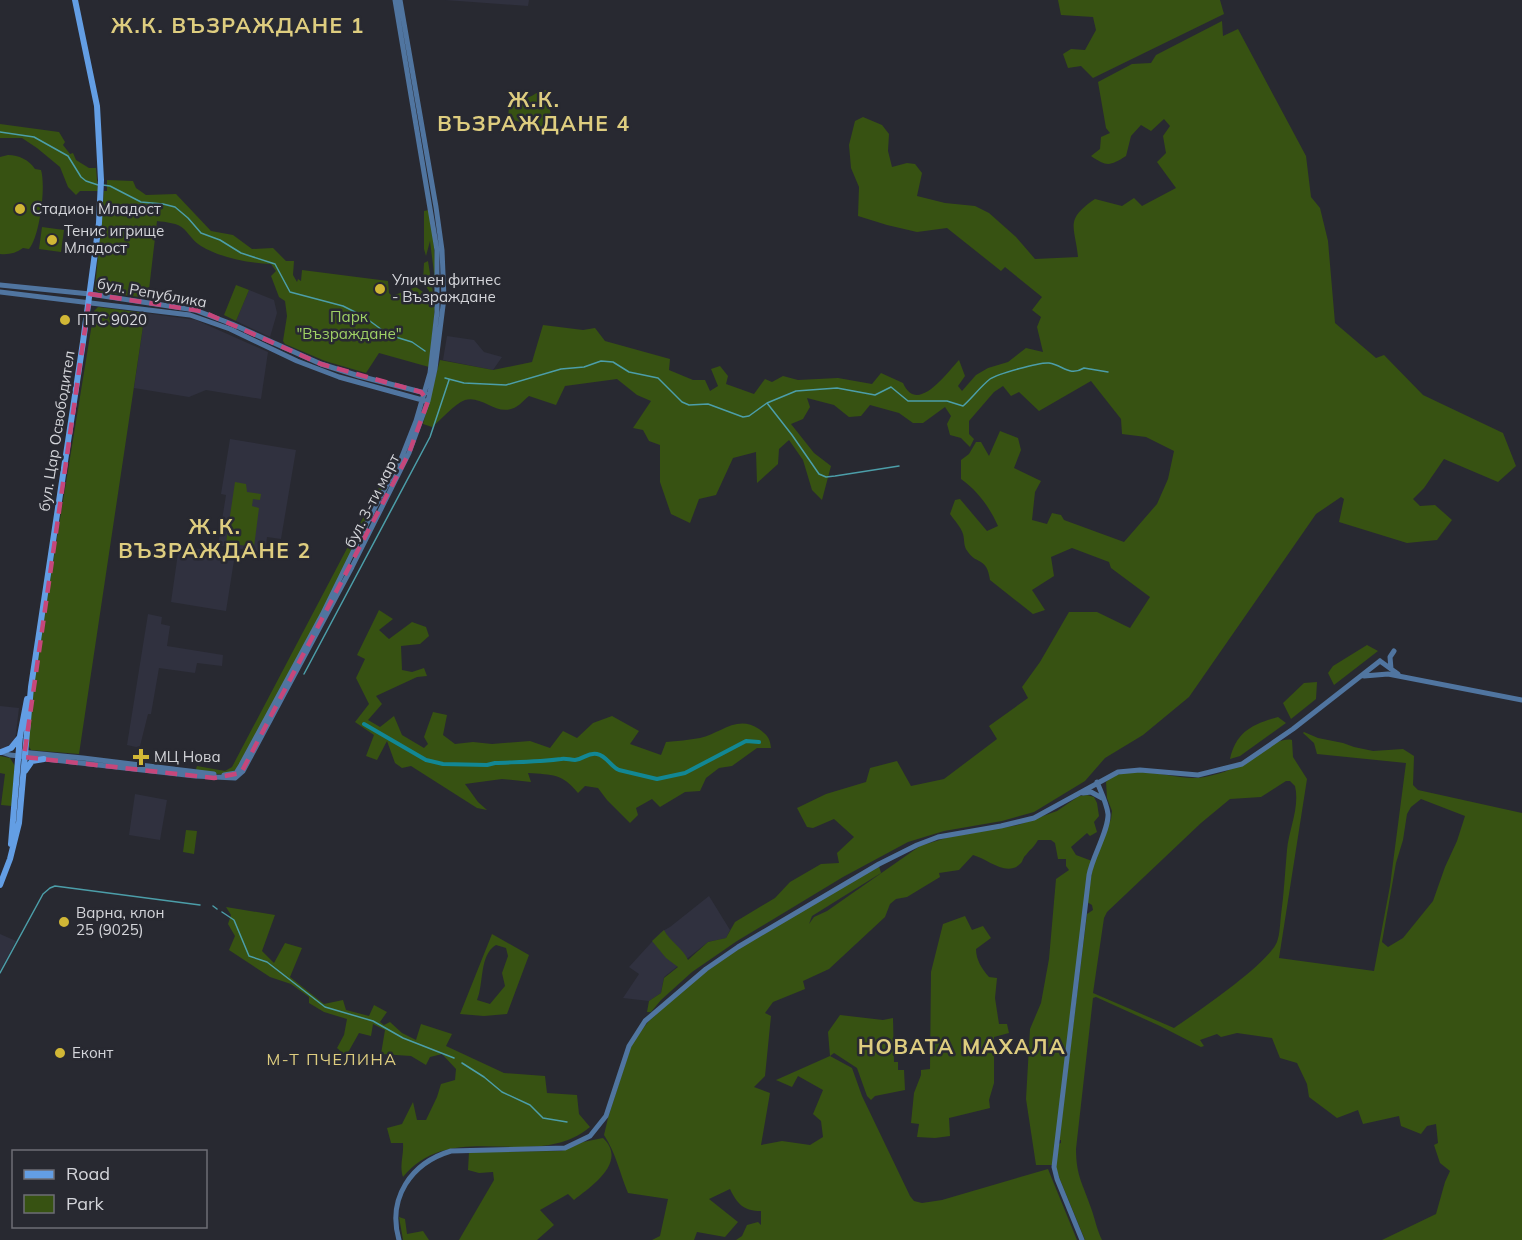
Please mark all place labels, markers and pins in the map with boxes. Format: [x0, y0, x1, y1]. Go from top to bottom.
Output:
place label: Стадион Младост [32, 199, 161, 218]
marker: Стадион Младост [13, 202, 27, 216]
place label: Тенис игрище Младост [64, 221, 164, 257]
marker: Тенис игрище Младост [45, 233, 59, 247]
place label: Уличен фитнес - Възраждане [391, 270, 501, 306]
marker: Уличен фитнес - Възраждане [373, 282, 387, 296]
place label: ПТС 9020 [77, 310, 147, 329]
marker: ПТС 9020 [58, 313, 72, 327]
place label: МЦ Нова [154, 747, 221, 766]
marker: МЦ Нова [132, 748, 150, 766]
place label: Варна, клон 25 (9025) [76, 903, 165, 939]
marker: Варна, клон 25 (9025) [57, 915, 71, 929]
place label: Еконт [72, 1043, 114, 1062]
marker: Еконт [53, 1046, 67, 1060]

